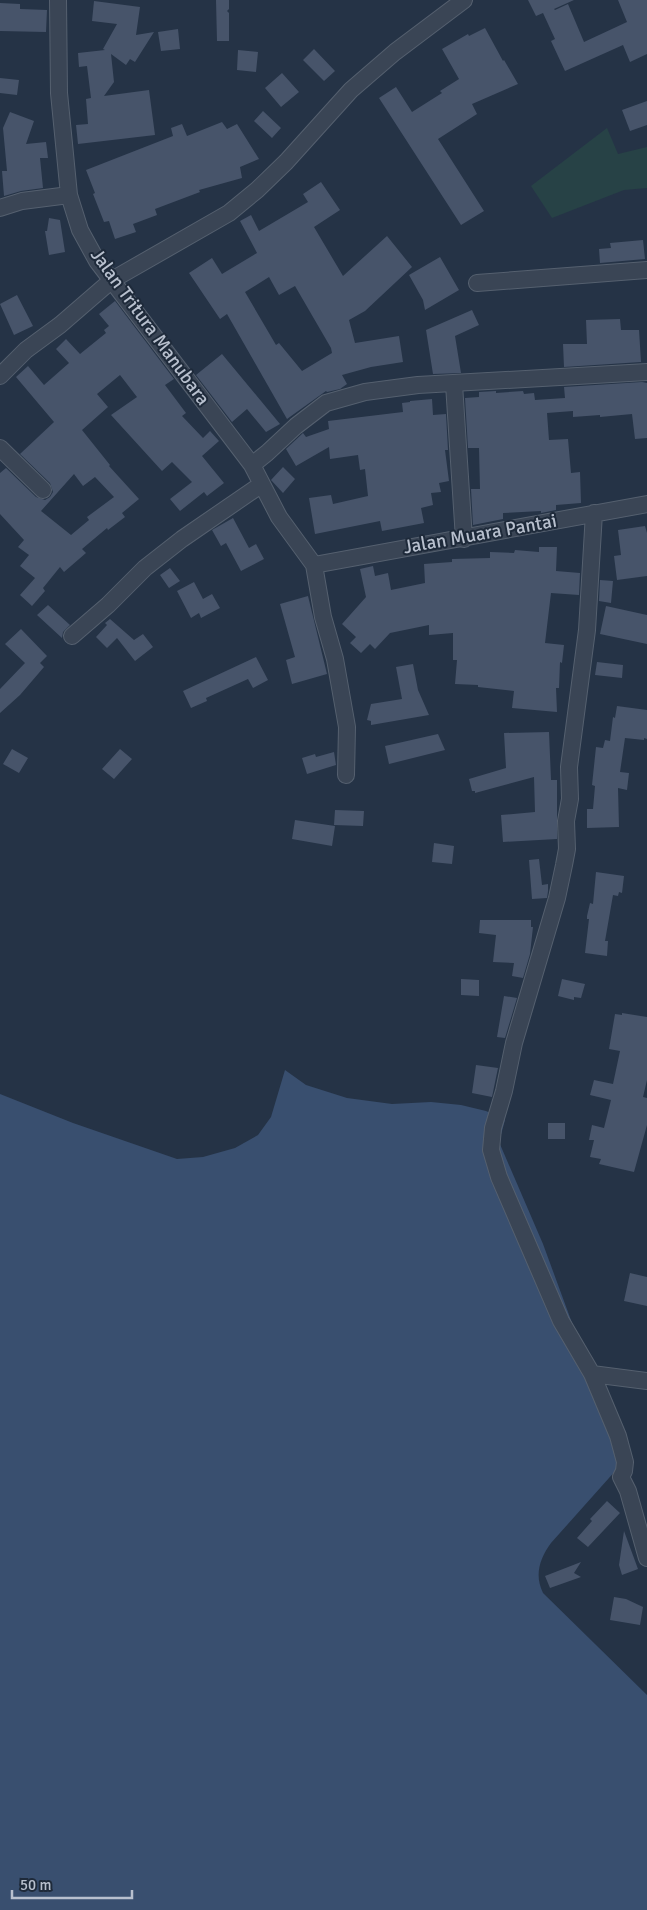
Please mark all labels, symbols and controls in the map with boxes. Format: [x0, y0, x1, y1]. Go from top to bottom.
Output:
street label: Jalan Tritura Manubara [85, 244, 215, 410]
street label: Jalan Muara Pantai [401, 509, 559, 559]
scale bar [12, 1868, 132, 1900]
text: 50 m [20, 1876, 51, 1894]

